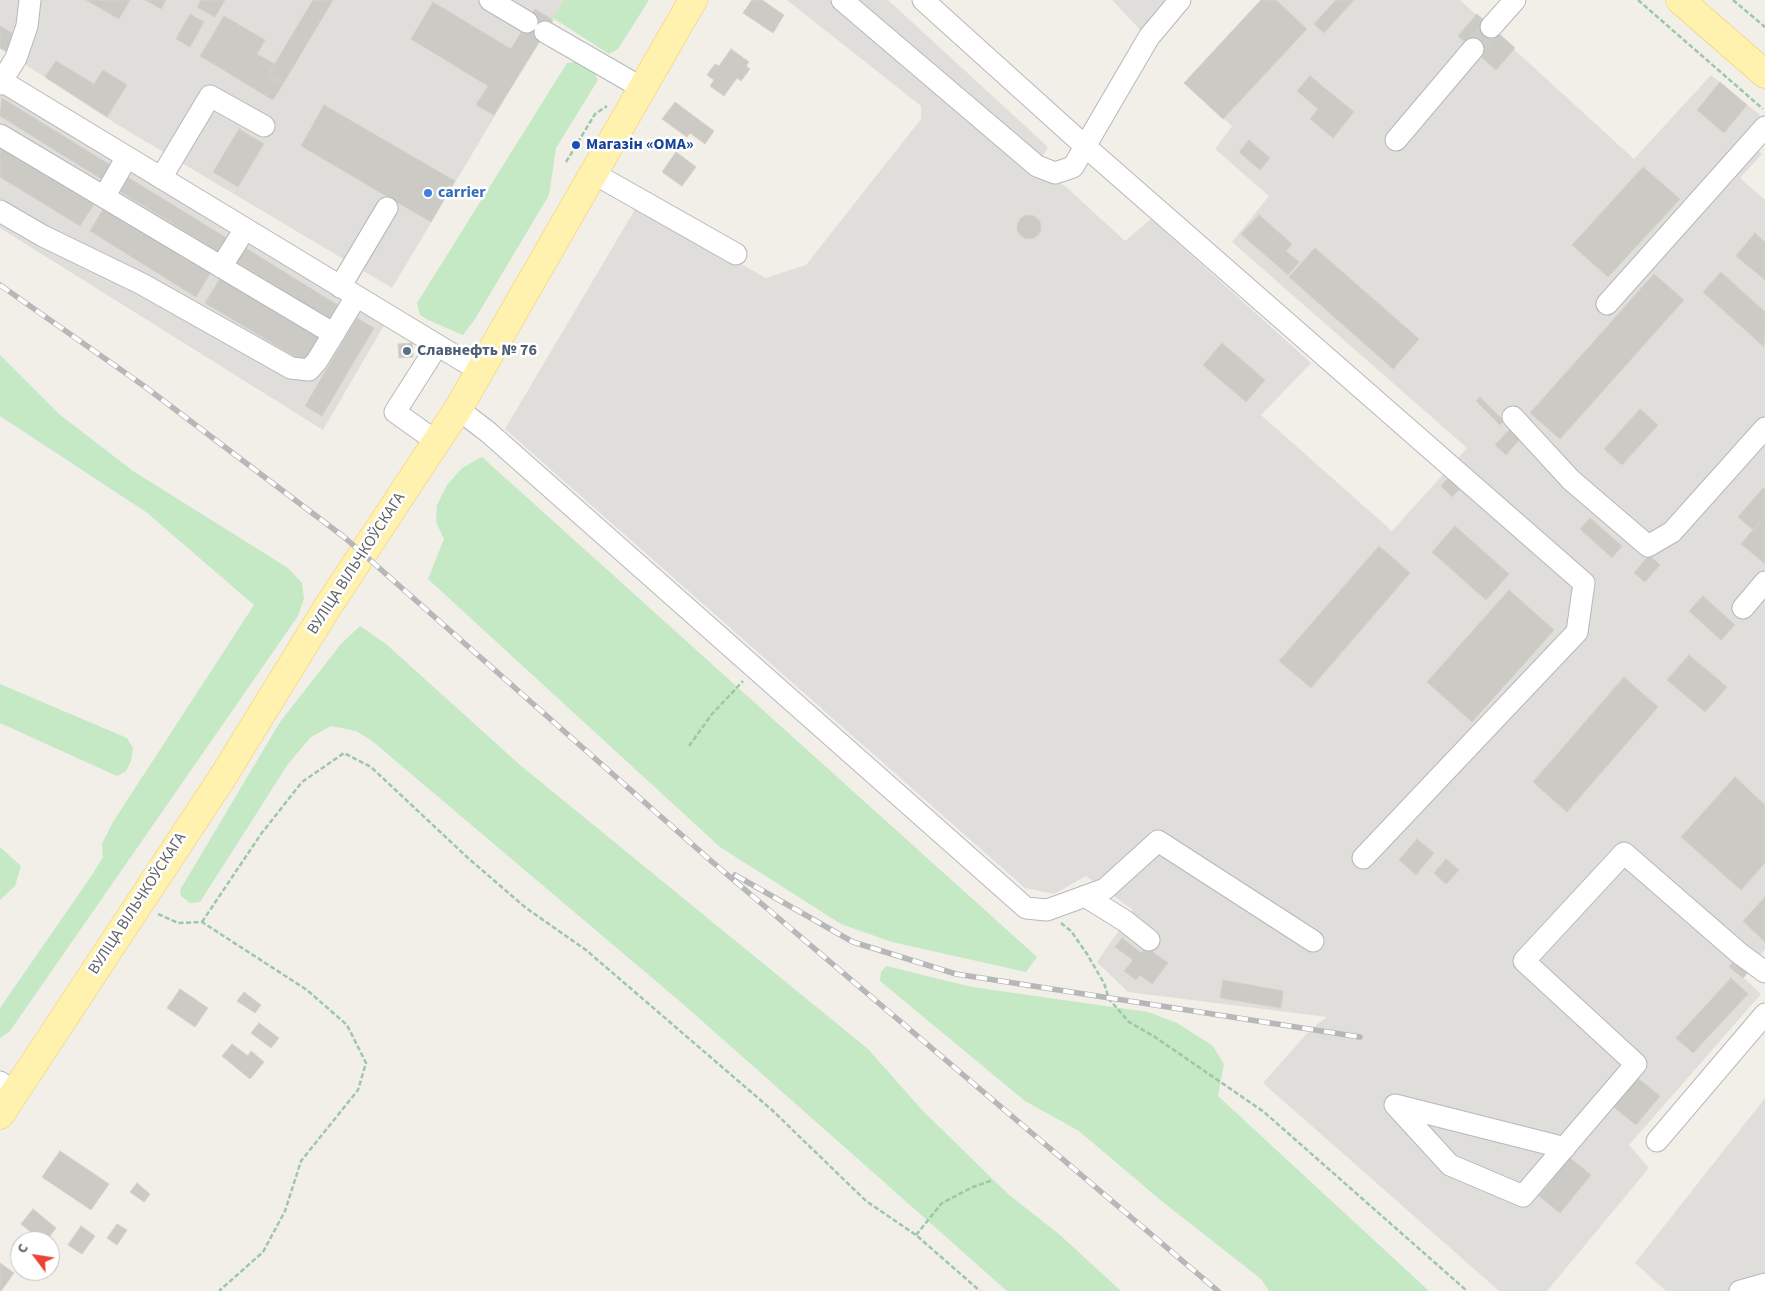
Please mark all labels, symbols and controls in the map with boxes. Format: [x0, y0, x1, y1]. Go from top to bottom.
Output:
place label: Магазін «ОМА» [586, 135, 694, 155]
marker: Магазін «ОМА» [570, 139, 582, 151]
place label: carrier [438, 183, 486, 203]
marker: carrier [422, 187, 434, 199]
place label: Славнефть № 76 [417, 341, 537, 361]
marker: Славнефть № 76 [401, 345, 413, 357]
street label: ВУЛІЦА ВІЛЬЧКОЎСКАГА [304, 489, 410, 639]
street label: ВУЛІЦА ВІЛЬЧКОЎСКАГА [85, 829, 191, 979]
north arrow [10, 1231, 60, 1281]
text: С [12, 1240, 34, 1257]

